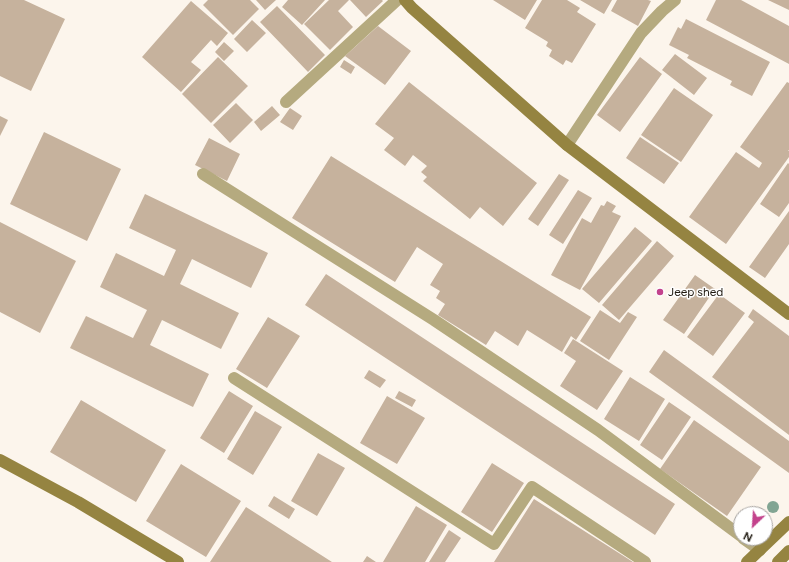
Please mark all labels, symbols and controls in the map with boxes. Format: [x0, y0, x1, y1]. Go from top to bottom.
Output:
place label: Jeep shed [668, 285, 723, 299]
marker: Jeep shed [655, 287, 665, 297]
north arrow [733, 506, 773, 546]
text: N [742, 529, 755, 544]

